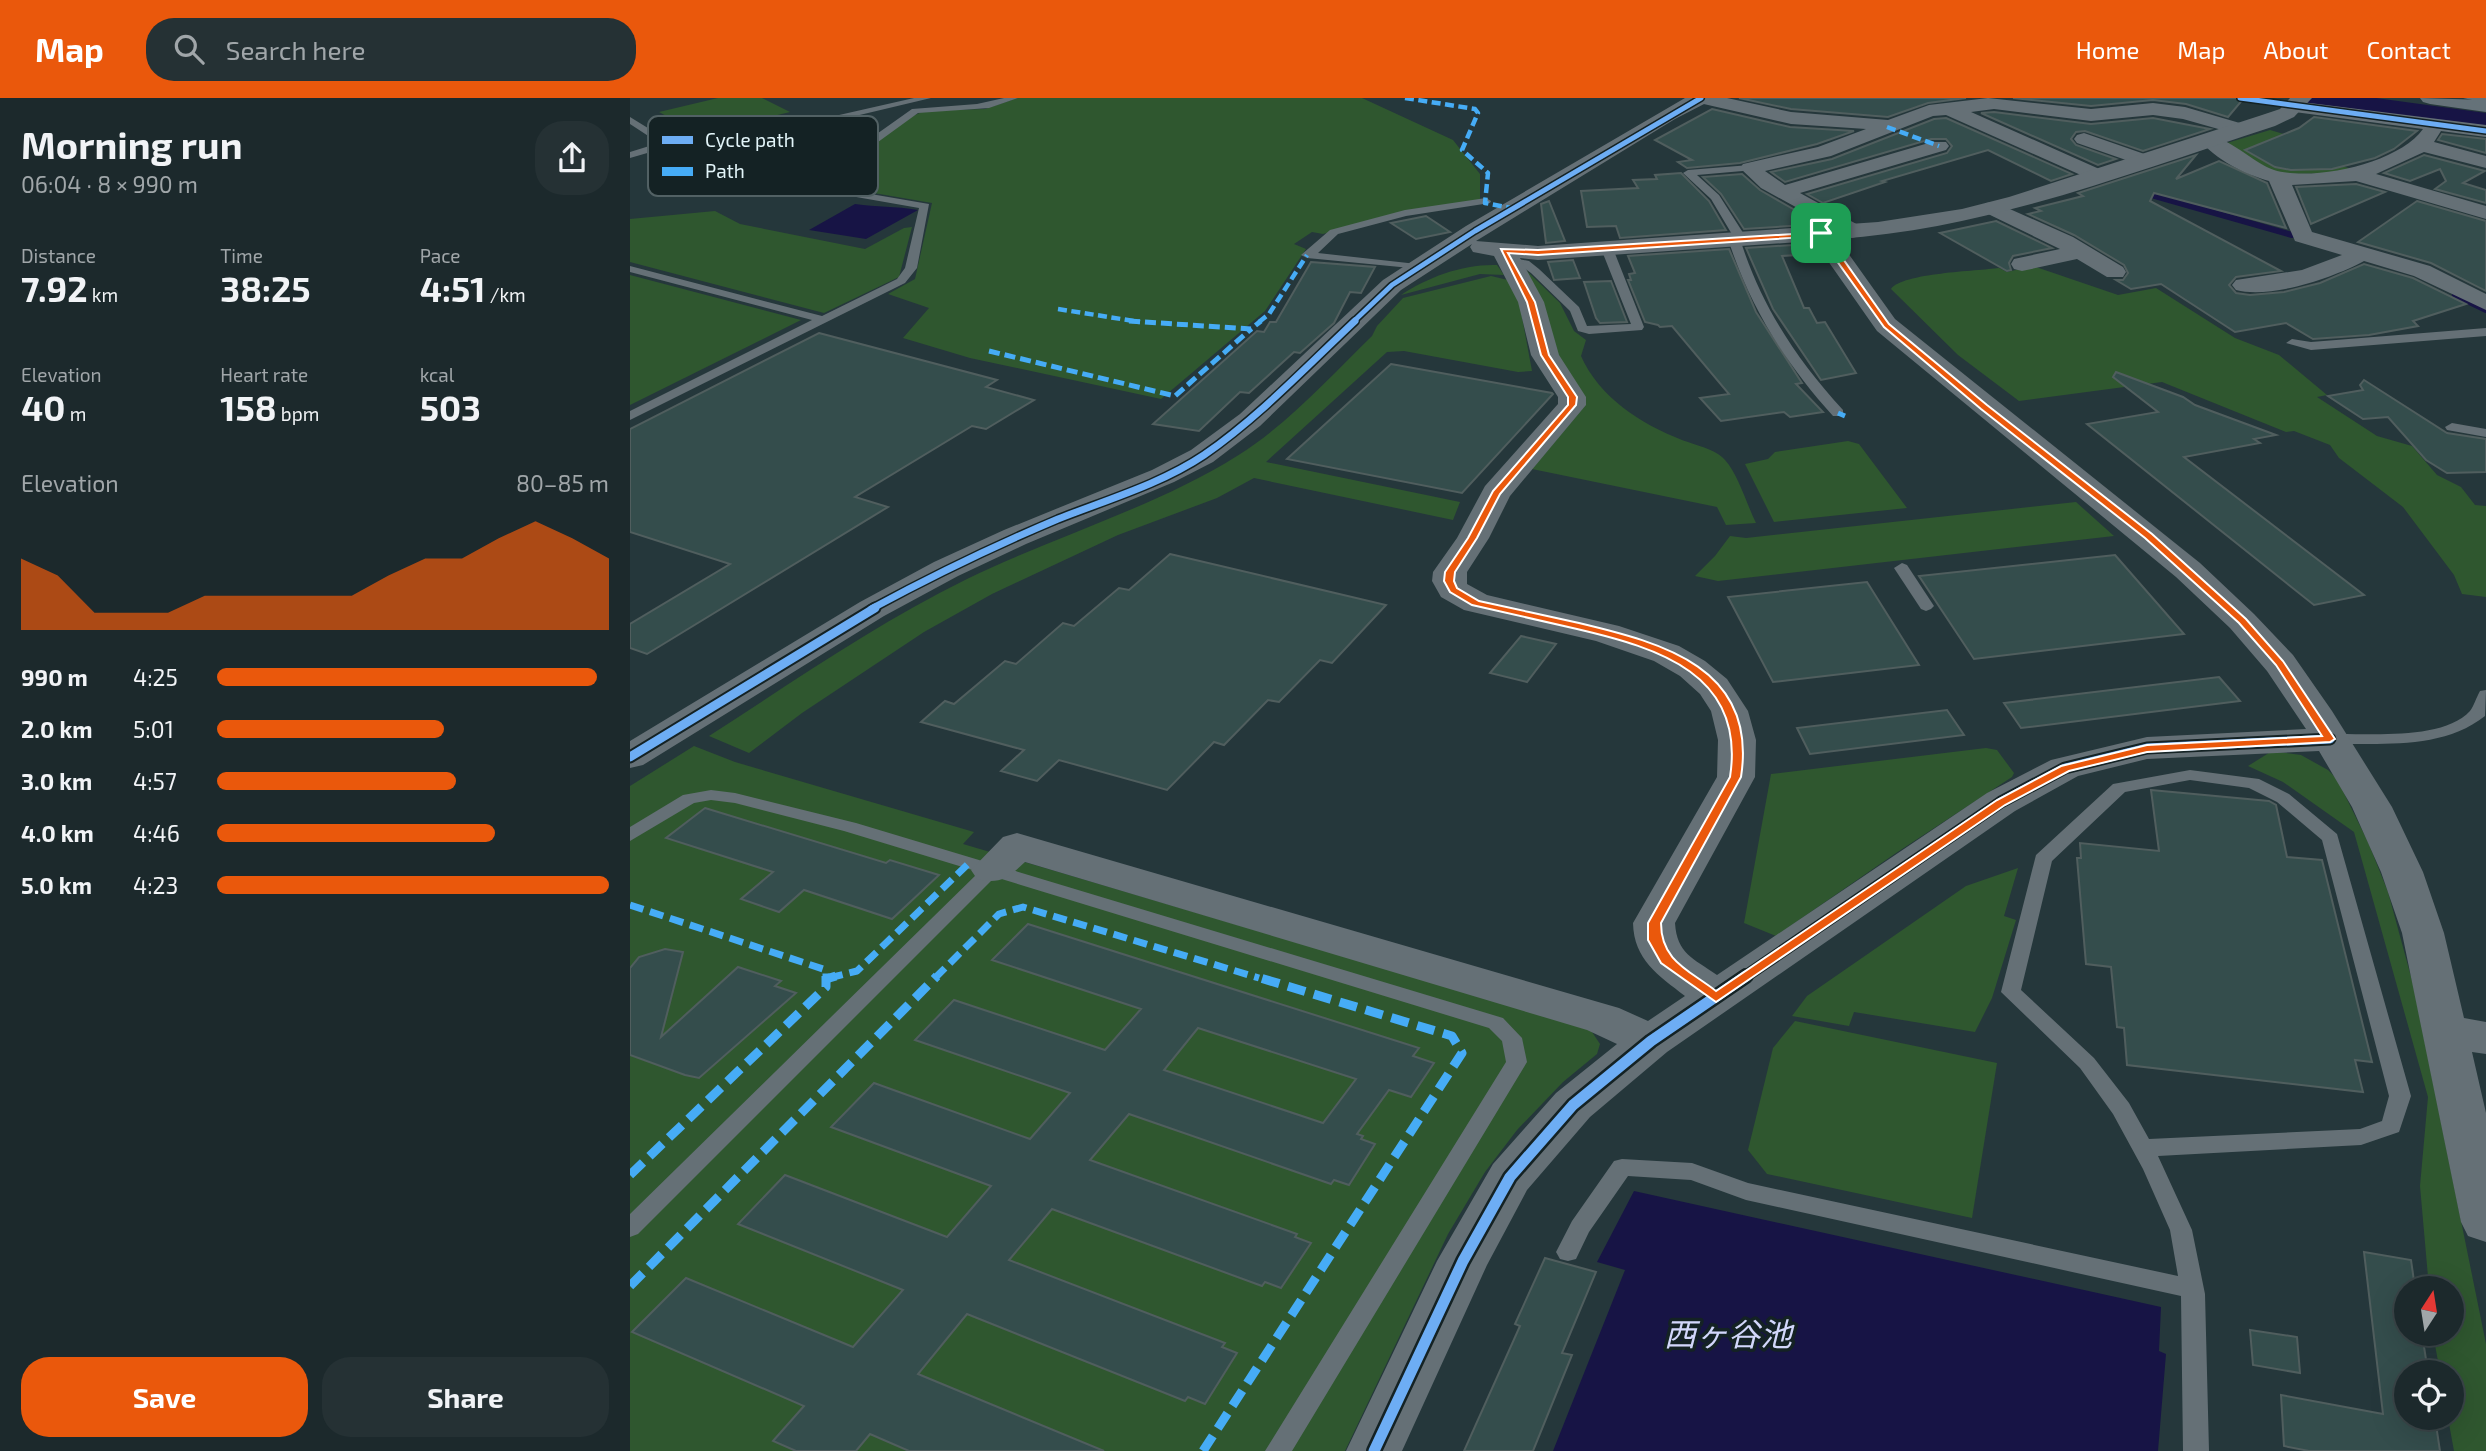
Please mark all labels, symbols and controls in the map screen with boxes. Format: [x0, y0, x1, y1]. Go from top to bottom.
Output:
search box [146, 18, 636, 81]
text: Map [35, 29, 104, 69]
icon: search [170, 30, 208, 68]
text: Search here [226, 34, 365, 65]
text: Home [2076, 35, 2139, 64]
text: Map [2177, 35, 2225, 64]
text: About [2263, 35, 2329, 64]
text: Contact [2367, 35, 2451, 64]
legend [648, 116, 878, 196]
text: Morning run [21, 121, 242, 167]
button: share [535, 121, 609, 195]
text: Cycle path [705, 128, 795, 151]
text: Path [705, 159, 745, 182]
text: 06:04 · 8 × 990 m [21, 170, 198, 198]
pin [1791, 203, 1851, 263]
icon: arrive [1802, 214, 1840, 252]
text: Distance [21, 244, 96, 267]
text: Time [220, 244, 263, 267]
text: Pace [420, 244, 461, 267]
text: 7.92 [21, 267, 88, 309]
text: 38:25 [220, 267, 311, 309]
text: 4:51 [420, 267, 485, 309]
text: km [88, 283, 118, 306]
text: /km [485, 283, 526, 306]
text: Elevation [21, 363, 102, 386]
text: Heart rate [220, 363, 308, 386]
text: kcal [420, 363, 454, 386]
text: 40 [21, 386, 65, 428]
text: 158 [220, 386, 277, 428]
text: 503 [420, 386, 481, 428]
text: m [65, 402, 86, 425]
text: bpm [277, 402, 319, 425]
text: Elevation [21, 469, 119, 497]
text: 80–85 m [516, 469, 609, 497]
text: 990 m [21, 663, 88, 691]
text: 4:25 [133, 663, 178, 691]
text: 2.0 km [21, 715, 93, 743]
text: 5:01 [133, 715, 174, 743]
text: 3.0 km [21, 767, 92, 795]
text: 4:57 [133, 767, 177, 795]
text: 4.0 km [21, 819, 94, 847]
text: 4:46 [133, 819, 180, 847]
text: 5.0 km [21, 871, 92, 899]
text: 4:23 [133, 871, 178, 899]
north arrow [2394, 1276, 2464, 1346]
map controls [2394, 1276, 2464, 1430]
water label: 西ヶ谷池 [1664, 1314, 1795, 1352]
button: Save [21, 1357, 308, 1437]
button: Share [322, 1357, 609, 1437]
button: locate [2394, 1360, 2464, 1430]

